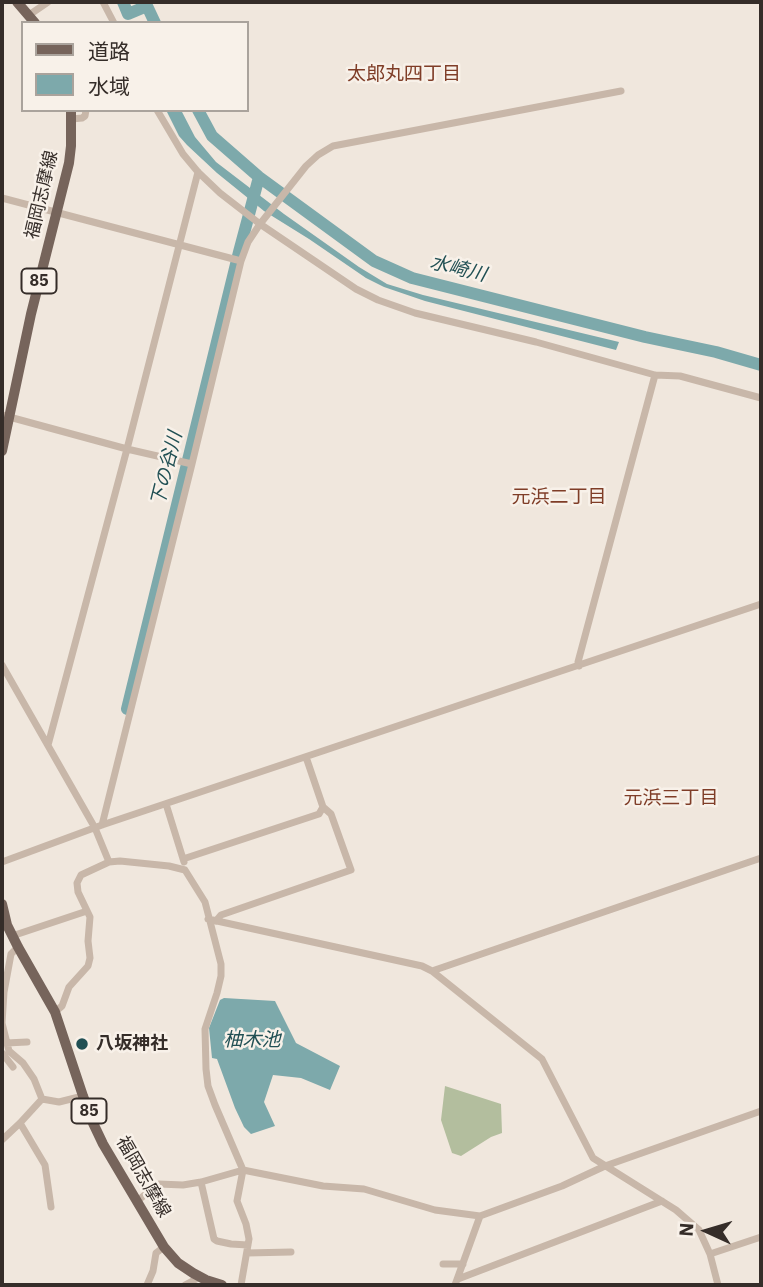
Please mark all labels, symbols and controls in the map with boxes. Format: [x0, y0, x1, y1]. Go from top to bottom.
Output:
legend [21, 21, 248, 112]
text: 道路 [88, 37, 130, 65]
district label: 太郎丸四丁目 [347, 64, 461, 86]
text: 水域 [88, 72, 130, 100]
street label: 福岡志摩線 [21, 149, 63, 241]
water label: 水崎川 [428, 251, 488, 287]
road number: 85 [22, 268, 56, 294]
water label: 下の谷川 [147, 429, 187, 509]
district label: 元浜二丁目 [512, 487, 606, 509]
district label: 元浜三丁目 [624, 788, 718, 810]
water label: 柚木池 [224, 1030, 280, 1052]
place label: 八坂神社 [96, 1033, 168, 1055]
marker: 八坂神社 [74, 1036, 90, 1052]
road number: 85 [72, 1098, 106, 1124]
street label: 福岡志摩線 [111, 1133, 175, 1221]
north arrow [672, 1196, 742, 1266]
text: N [674, 1222, 699, 1237]

